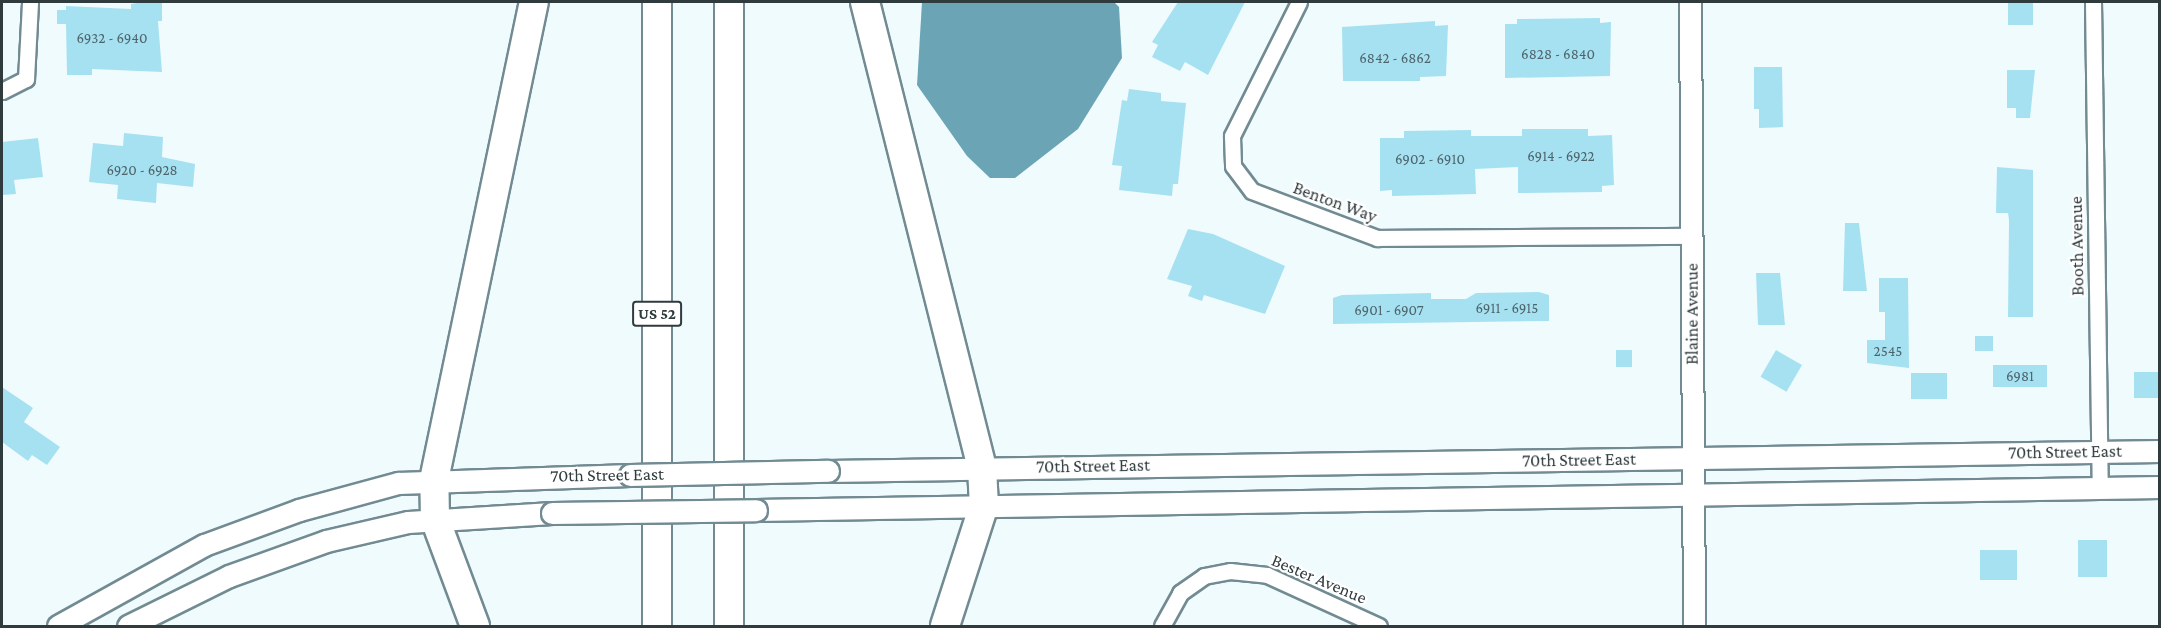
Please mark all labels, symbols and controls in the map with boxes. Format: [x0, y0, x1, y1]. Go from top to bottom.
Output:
house number: 6932 - 6940 [77, 30, 147, 48]
house number: 6828 - 6840 [1521, 46, 1595, 64]
house number: 6842 - 6862 [1359, 50, 1431, 68]
house number: 6914 - 6922 [1527, 148, 1595, 166]
house number: 6902 - 6910 [1395, 151, 1465, 169]
house number: 6920 - 6928 [106, 162, 178, 180]
street label: Benton Way [1290, 177, 1380, 227]
street label: Booth Avenue [2065, 196, 2089, 296]
street label: Blaine Avenue [1681, 263, 1703, 365]
house number: 6911 - 6915 [1476, 300, 1538, 318]
road number: US 52 [632, 301, 682, 327]
house number: 6901 - 6907 [1354, 302, 1424, 320]
house number: 2545 [1874, 343, 1902, 361]
house number: 6981 [2006, 368, 2034, 386]
street label: 70th Street East [2008, 440, 2122, 464]
street label: 70th Street East [1522, 448, 1636, 472]
street label: 70th Street East [1036, 454, 1150, 478]
street label: 70th Street East [550, 463, 664, 487]
street label: Bester Avenue [1268, 549, 1370, 609]

